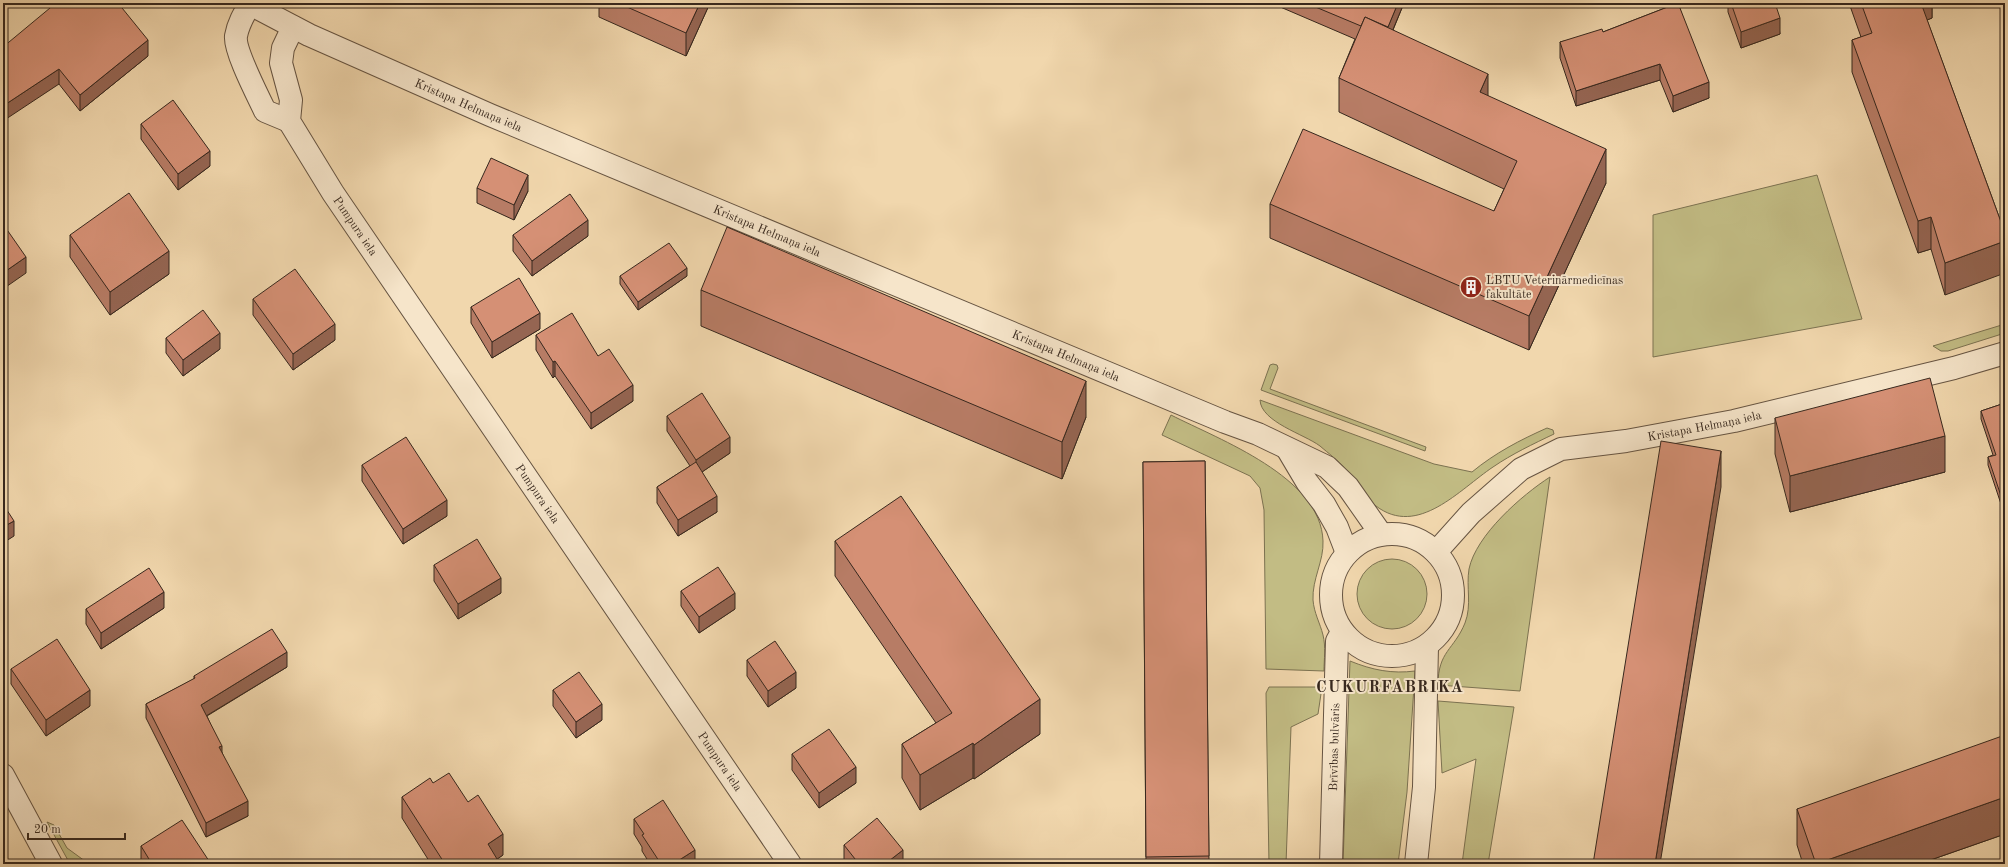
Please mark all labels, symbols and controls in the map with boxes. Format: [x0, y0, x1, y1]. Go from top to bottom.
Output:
street label: Kristapa Helmaņa iela [413, 77, 523, 135]
street label: Pumpura iela [330, 195, 379, 258]
street label: Kristapa Helmaņa iela [711, 204, 822, 259]
building icon: LBTU Veterinārmedicīnas fakultāte [1458, 274, 1484, 300]
place label: LBTU Veterinārmedicīnas fakultāte [1486, 275, 1623, 301]
street label: Kristapa Helmaņa iela [1010, 329, 1121, 384]
street label: Kristapa Helmaņa iela [1647, 410, 1763, 444]
street label: Pumpura iela [513, 462, 561, 526]
district label: CUKURFABRIKA [1316, 680, 1464, 696]
street label: Brīvības bulvāris [1328, 703, 1342, 791]
street label: Pumpura iela [695, 730, 744, 794]
scale bar [28, 815, 125, 841]
text: 20 m [34, 824, 61, 836]

